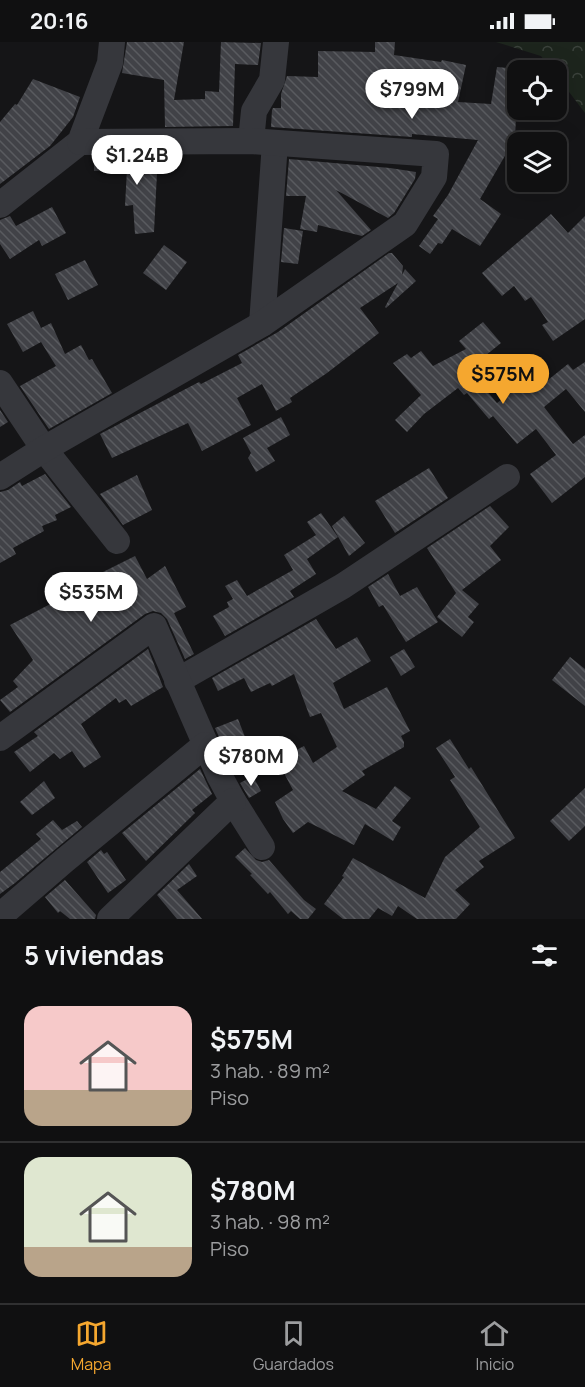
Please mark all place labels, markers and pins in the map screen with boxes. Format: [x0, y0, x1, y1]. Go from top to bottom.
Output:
pin: $799M [370, 69, 454, 120]
pin: $1.24B [88, 135, 186, 186]
pin: $575M [461, 354, 545, 405]
pin: $535M [49, 572, 133, 623]
pin: $780M [209, 736, 293, 787]

